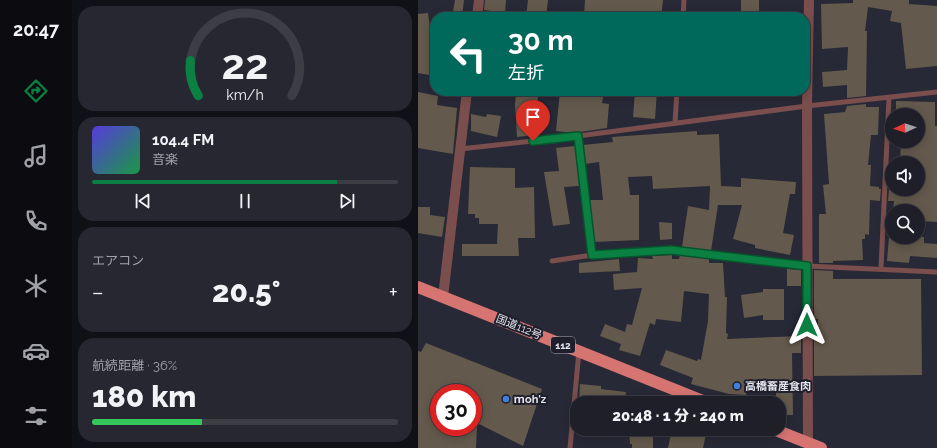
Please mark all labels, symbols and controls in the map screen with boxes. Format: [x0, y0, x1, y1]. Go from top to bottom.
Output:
text: 20:47 [13, 19, 59, 40]
text: 30 m [508, 24, 574, 57]
icon: left [442, 28, 494, 80]
text: 22 [222, 40, 268, 89]
text: 左折 [508, 62, 544, 83]
icon: directions [22, 77, 50, 105]
text: km/h [226, 87, 264, 103]
pin [516, 100, 550, 141]
icon: arrive [522, 106, 544, 128]
north arrow [885, 108, 925, 148]
map controls [885, 108, 925, 244]
text: 104.4 FM [152, 131, 214, 149]
icon: music [22, 142, 50, 170]
text: 音楽 [152, 152, 178, 167]
button: sound [885, 156, 925, 196]
icon: previous [132, 190, 154, 212]
icon: pause [234, 190, 256, 212]
icon: next [336, 190, 358, 212]
button: search [885, 204, 925, 244]
icon: phone [22, 207, 50, 235]
text: エアコン [92, 253, 144, 268]
icon: climate [22, 272, 50, 300]
text: 20.5° [212, 274, 281, 309]
text: − [92, 279, 104, 305]
text: + [389, 279, 398, 305]
position arrow [786, 304, 828, 346]
street label: 国道112号 [494, 312, 544, 342]
icon: car [22, 337, 50, 365]
road number: 112 [551, 337, 575, 353]
text: 航続距離 · 36% [92, 358, 177, 373]
text: 180 km [92, 379, 196, 414]
place label: 高橋畜産食肉 [745, 380, 811, 393]
marker: 高橋畜産食肉 [732, 381, 742, 391]
speed limit sign: 30 [430, 384, 482, 436]
place label: ｍoh'z [514, 393, 547, 406]
marker: ｍoh'z [501, 394, 511, 404]
icon: filters [22, 402, 50, 430]
text: 20:48 · 1 分 · 240 m [612, 407, 744, 425]

